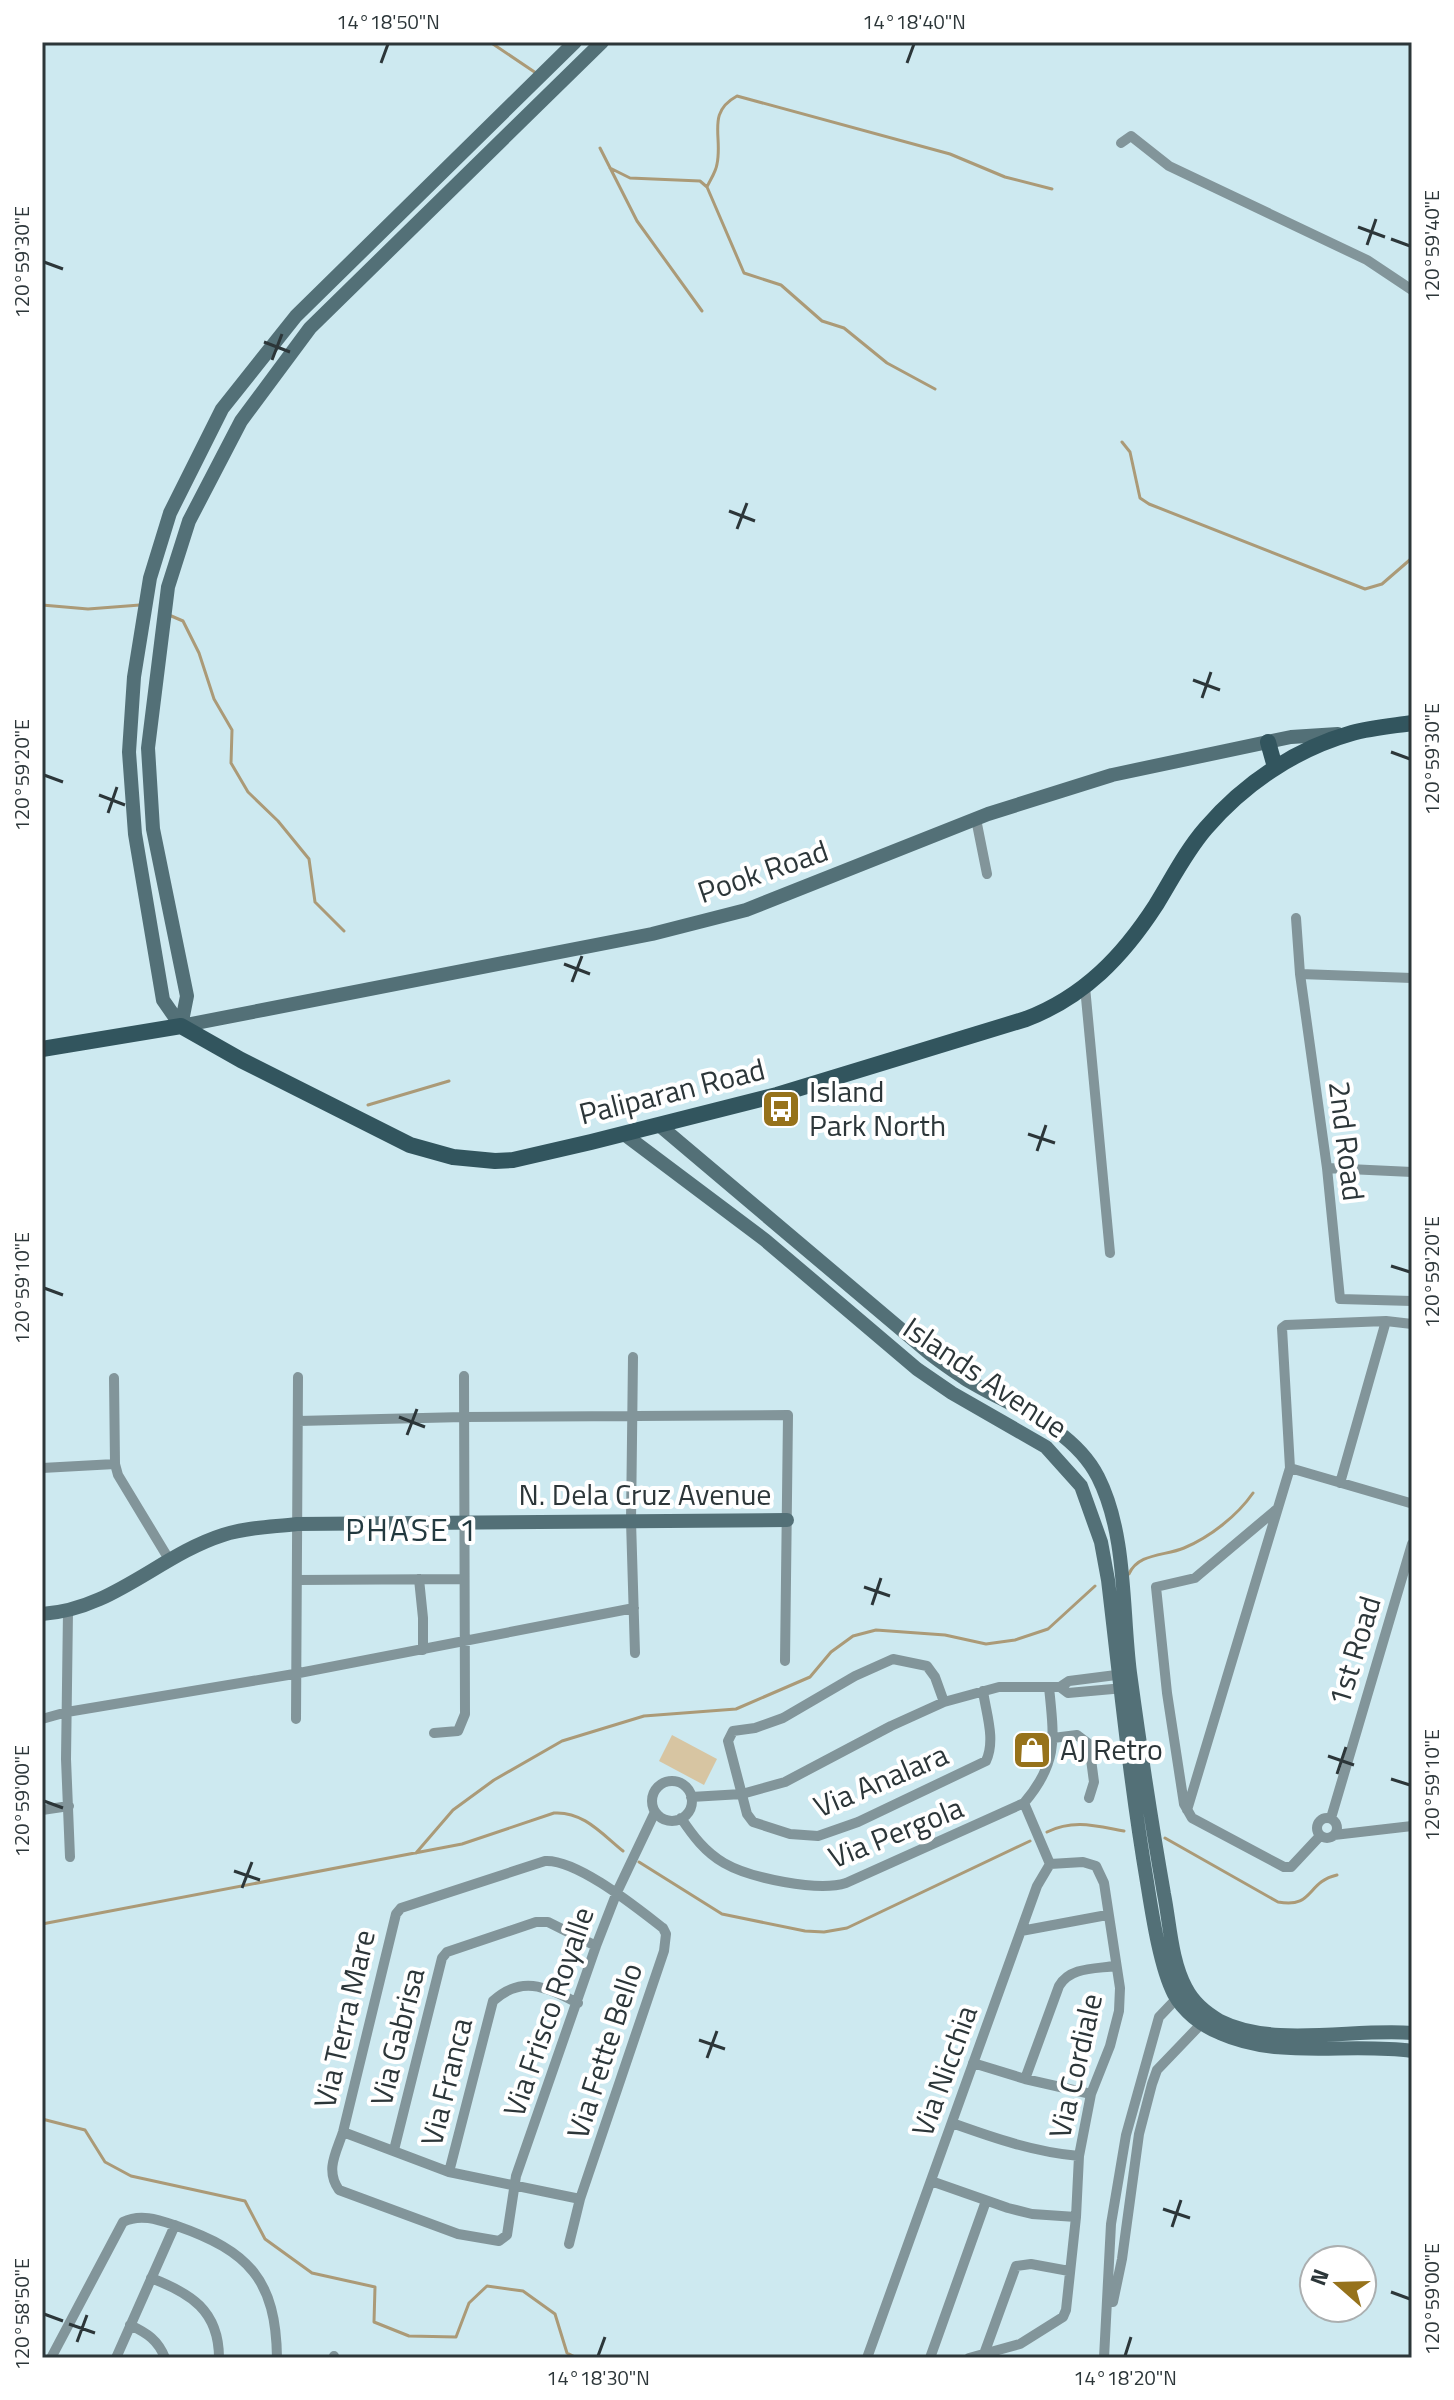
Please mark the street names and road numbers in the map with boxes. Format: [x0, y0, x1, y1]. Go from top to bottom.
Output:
street label: Pook Road [691, 827, 834, 915]
street label: Paliparan Road [574, 1046, 770, 1136]
street label: 2nd Road [1317, 1078, 1377, 1203]
street label: Islands Avenue [894, 1305, 1077, 1449]
street label: N. Dela Cruz Avenue [518, 1471, 772, 1517]
street label: 1st Road [1316, 1590, 1393, 1711]
street label: Via Analara [806, 1731, 955, 1829]
street label: Via Pergola [821, 1784, 970, 1880]
street label: Via Frisco Royalle [491, 1901, 605, 2123]
street label: Via Terra Mare [301, 1925, 387, 2112]
street label: Via Fette Bello [554, 1957, 654, 2144]
street label: Via Gabrisa [358, 1963, 436, 2111]
street label: Via Cordiale [1036, 1989, 1114, 2143]
street label: Via Nicchia [899, 1999, 989, 2143]
street label: Via Franca [408, 2013, 484, 2151]

